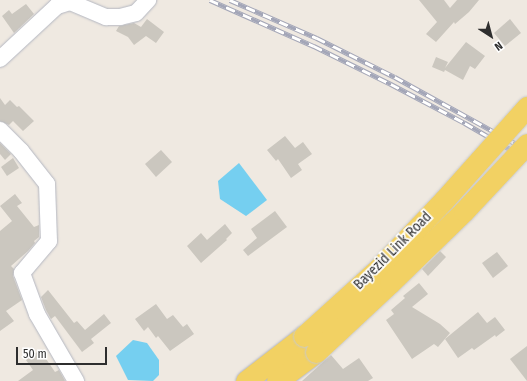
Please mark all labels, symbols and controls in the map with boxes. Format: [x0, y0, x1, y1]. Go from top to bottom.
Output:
north arrow [471, 16, 511, 56]
text: N [492, 39, 505, 53]
street label: Bayezid Link Road [351, 209, 435, 293]
scale bar [18, 339, 109, 365]
text: 50 m [23, 347, 47, 361]

